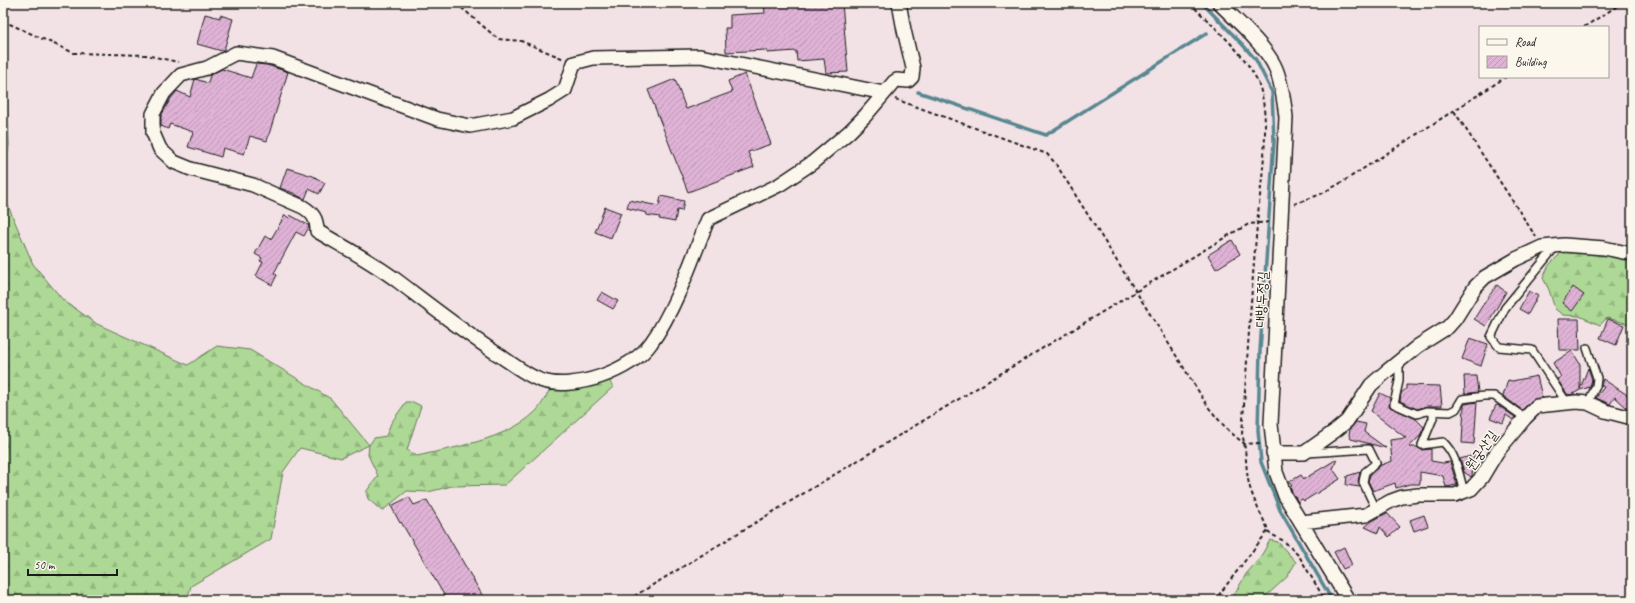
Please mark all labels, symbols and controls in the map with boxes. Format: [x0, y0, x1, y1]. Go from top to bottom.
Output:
legend [1479, 26, 1609, 78]
text: Road [1515, 34, 1537, 50]
text: Building [1515, 54, 1547, 70]
street label: 대방두정길 [1252, 270, 1272, 328]
street label: 원궁산길 [1462, 426, 1502, 474]
scale bar [28, 551, 117, 577]
text: 50 m [34, 557, 56, 573]

